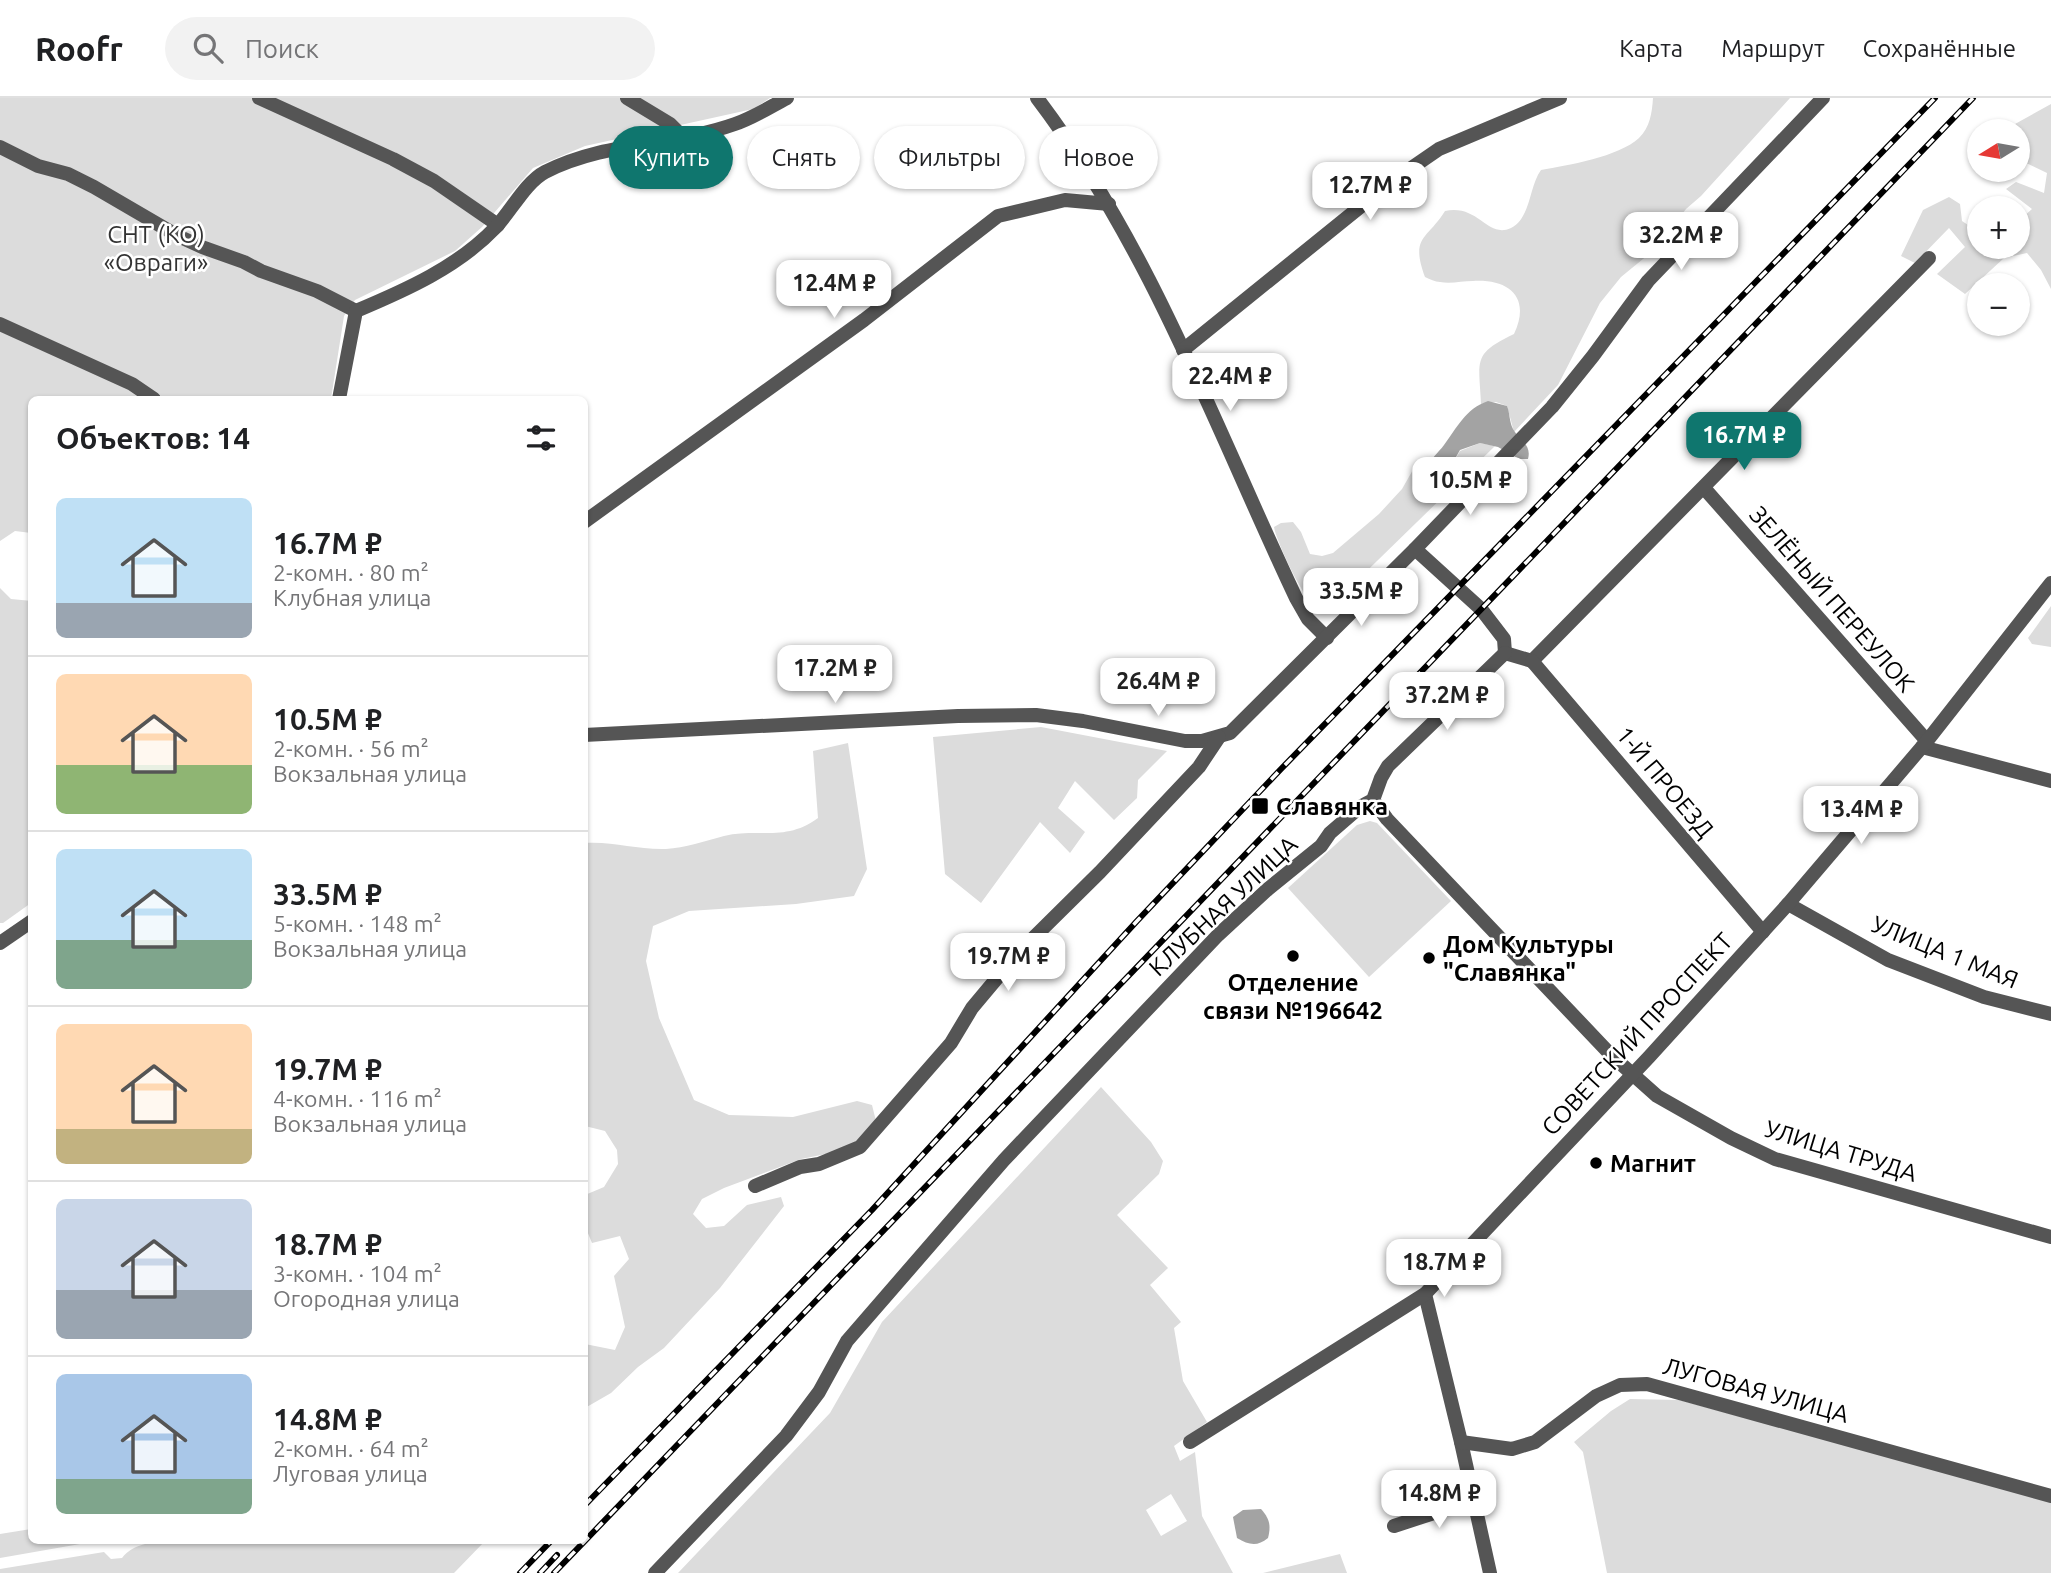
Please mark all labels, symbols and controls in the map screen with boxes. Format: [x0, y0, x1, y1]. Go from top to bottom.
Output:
search box [165, 17, 655, 80]
icon: search [189, 29, 227, 67]
text: Roofr [35, 30, 123, 67]
text: Поиск [245, 34, 319, 63]
text: Карта [1619, 35, 1683, 62]
text: Маршрут [1721, 35, 1825, 62]
text: Сохранённые [1863, 35, 2016, 62]
north arrow [1967, 119, 2030, 182]
map controls [1967, 119, 2030, 336]
chip: Купить [609, 126, 733, 189]
chip: Снять [747, 126, 860, 189]
chip: Фильтры [874, 126, 1025, 189]
chip: Новое [1039, 126, 1158, 189]
pin: 12.7M ₽ [1305, 162, 1435, 222]
text: 12.7M ₽ [1328, 172, 1412, 197]
button: + [1967, 196, 2030, 259]
pin: 32.2M ₽ [1616, 212, 1746, 272]
park label: СНТ (КО) «Овраги» [104, 221, 208, 276]
text: 32.2M ₽ [1639, 222, 1723, 247]
pin: 12.4M ₽ [769, 260, 899, 320]
text: 12.4M ₽ [792, 270, 876, 295]
button: − [1967, 273, 2030, 336]
pin: 22.4M ₽ [1165, 354, 1295, 413]
text: 22.4M ₽ [1188, 363, 1272, 388]
pin: 16.7M ₽ [1679, 412, 1809, 472]
icon: filters [522, 419, 560, 457]
text: Объектов: 14 [56, 421, 250, 455]
text: 16.7M ₽ [1702, 422, 1786, 447]
pin: 10.5M ₽ [1405, 458, 1535, 517]
text: 10.5M ₽ [1428, 467, 1512, 492]
street label: ЗЕЛЁНЫЙ ПЕРЕУЛОК [1744, 500, 1921, 697]
icon: home [112, 526, 196, 610]
text: 16.7M ₽ [273, 526, 382, 560]
text: 2-комн. · 80 m² [273, 560, 429, 585]
pin: 33.5M ₽ [1296, 568, 1426, 628]
text: 33.5M ₽ [1319, 578, 1403, 603]
text: Клубная улица [273, 585, 431, 610]
pin: 17.2M ₽ [770, 646, 900, 705]
text: 17.2M ₽ [793, 655, 877, 680]
pin: 26.4M ₽ [1093, 658, 1223, 718]
text: 26.4M ₽ [1116, 668, 1200, 693]
pin: 37.2M ₽ [1382, 672, 1512, 732]
text: 37.2M ₽ [1405, 682, 1489, 707]
icon: home [112, 702, 196, 786]
text: 10.5M ₽ [273, 702, 382, 736]
street label: 1-Й ПРОЕЗД [1611, 720, 1720, 843]
text: 2-комн. · 56 m² [273, 736, 429, 761]
text: Вокзальная улица [273, 761, 467, 786]
pin: 13.4M ₽ [1796, 786, 1926, 846]
place label: Славянка [1276, 793, 1388, 820]
marker: Славянка [1250, 796, 1270, 816]
text: 13.4M ₽ [1819, 796, 1903, 821]
street label: КЛУБНАЯ УЛИЦА [1143, 830, 1303, 981]
icon: home [112, 877, 196, 961]
text: 33.5M ₽ [273, 877, 382, 911]
street label: УЛИЦА 1 МАЯ [1868, 910, 2022, 994]
text: 5-комн. · 148 m² [273, 911, 442, 936]
street label: СОВЕТСКИЙ ПРОСПЕКТ [1535, 927, 1738, 1141]
place label: Дом Культуры "Славянка" [1443, 931, 1614, 986]
pin: 19.7M ₽ [943, 934, 1073, 993]
text: Вокзальная улица [273, 936, 467, 961]
text: 19.7M ₽ [966, 943, 1050, 968]
marker: Отделение связи №196642 [1285, 948, 1301, 964]
marker: Дом Культуры "Славянка" [1421, 950, 1437, 966]
place label: Отделение связи №196642 [1203, 969, 1383, 1024]
icon: home [112, 1052, 196, 1136]
text: 19.7M ₽ [273, 1052, 382, 1086]
text: 4-комн. · 116 m² [273, 1086, 442, 1111]
text: Вокзальная улица [273, 1111, 467, 1136]
street label: УЛИЦА ТРУДА [1762, 1115, 1921, 1187]
place label: Магнит [1610, 1150, 1696, 1177]
marker: Магнит [1588, 1155, 1604, 1171]
icon: home [112, 1227, 196, 1311]
text: 18.7M ₽ [273, 1227, 382, 1261]
pin: 18.7M ₽ [1379, 1240, 1509, 1299]
text: 18.7M ₽ [1402, 1249, 1486, 1274]
text: 3-комн. · 104 m² [273, 1261, 442, 1286]
text: Огородная улица [273, 1286, 460, 1311]
street label: ЛУГОВАЯ УЛИЦА [1660, 1352, 1852, 1428]
icon: home [112, 1402, 196, 1486]
text: 14.8M ₽ [273, 1402, 382, 1436]
text: 2-комн. · 64 m² [273, 1436, 429, 1461]
text: Луговая улица [273, 1461, 428, 1486]
pin: 14.8M ₽ [1374, 1470, 1504, 1530]
text: 14.8M ₽ [1397, 1480, 1481, 1505]

